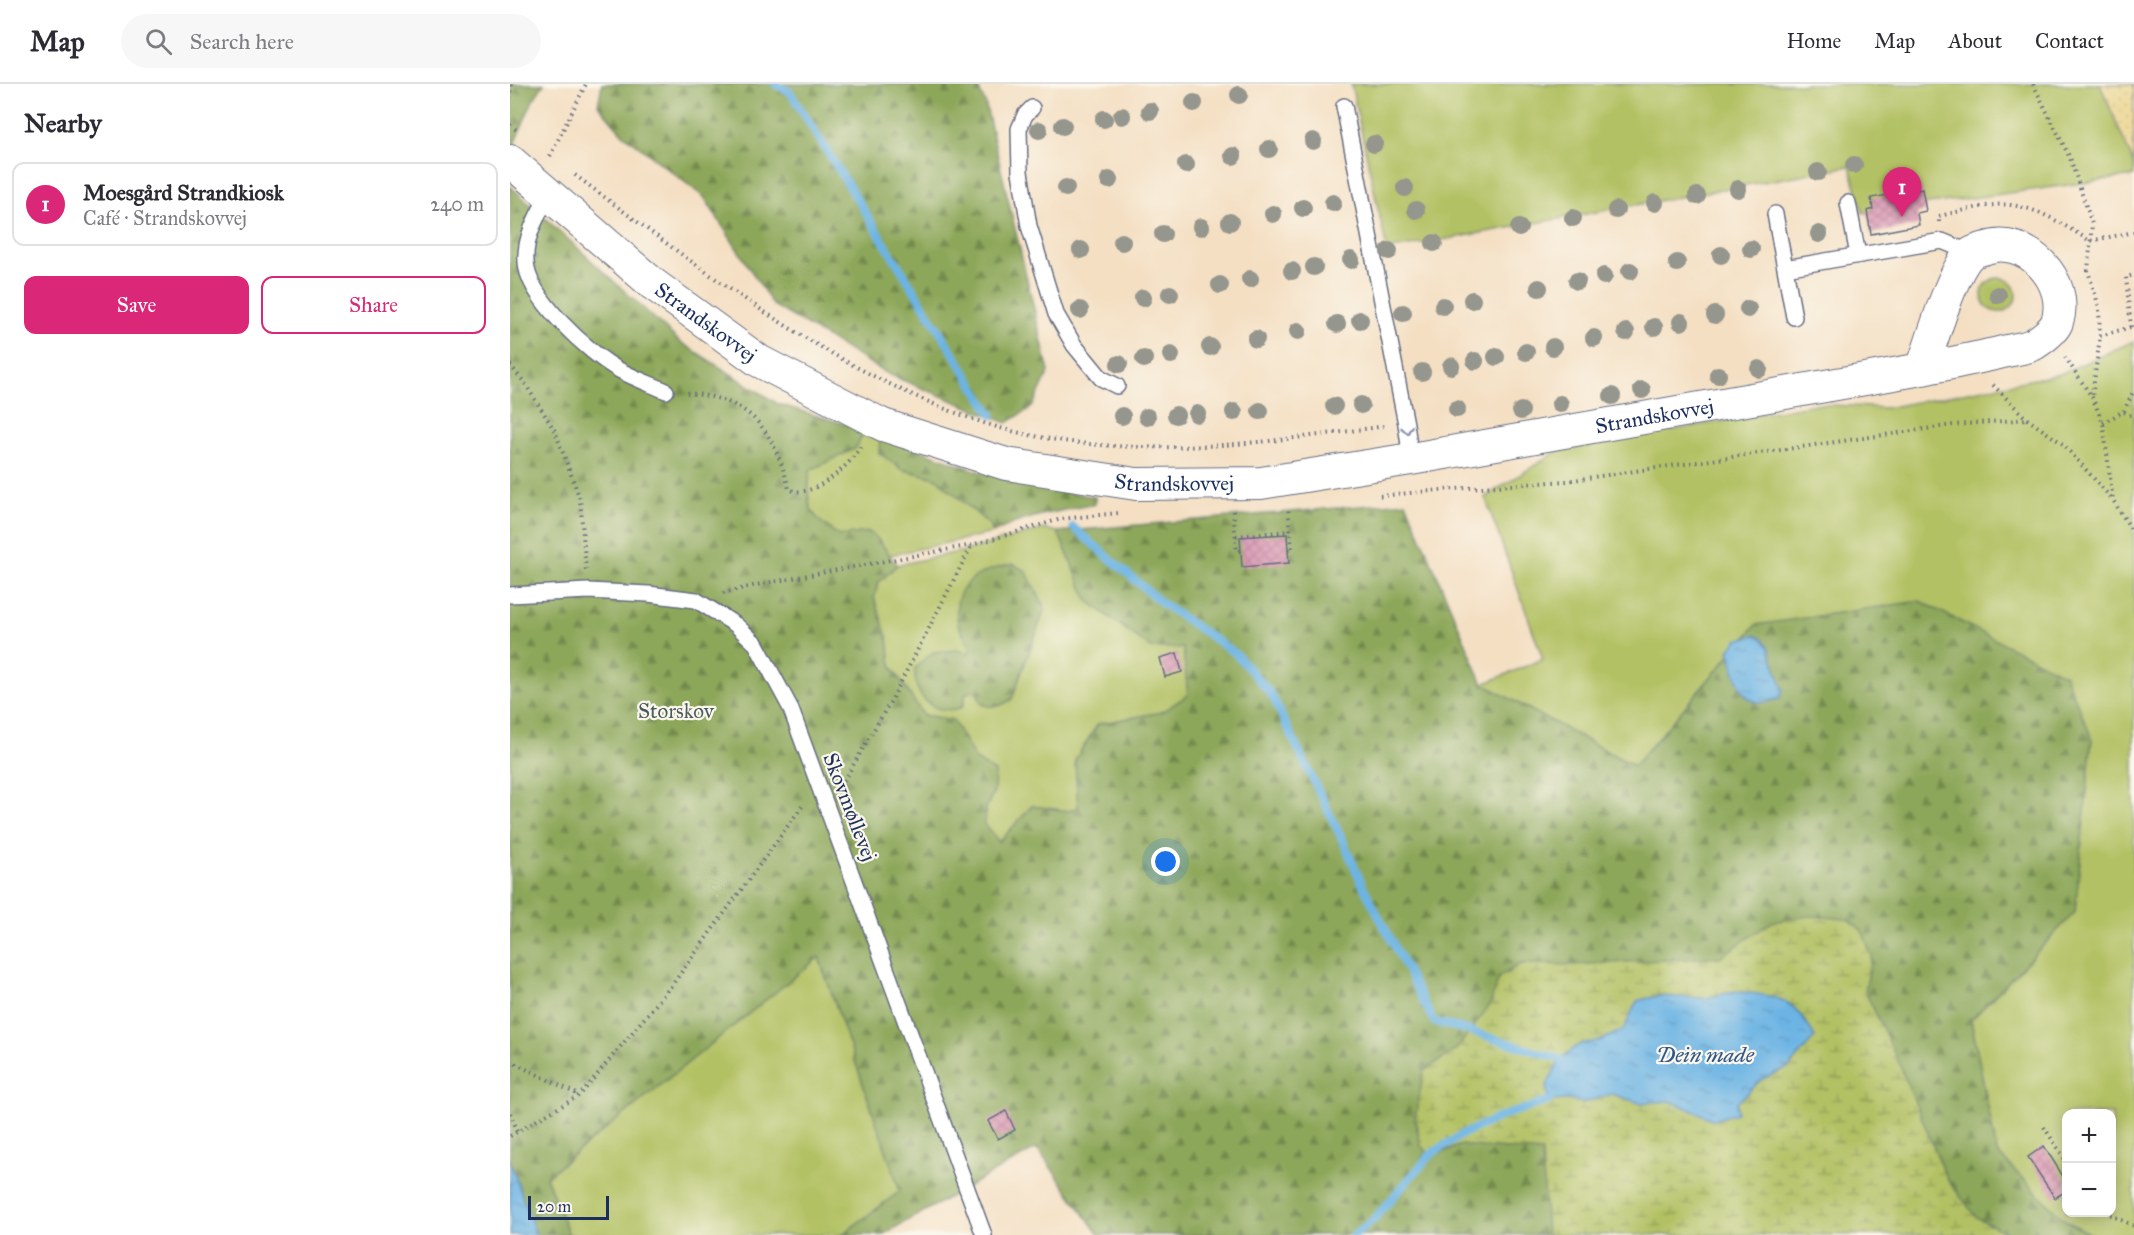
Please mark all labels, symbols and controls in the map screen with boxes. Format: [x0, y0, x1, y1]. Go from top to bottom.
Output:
search box [121, 14, 541, 68]
text: Map [30, 24, 85, 59]
icon: search [142, 25, 175, 58]
text: Search here [190, 28, 294, 55]
text: Home [1786, 28, 1841, 54]
text: Map [1874, 28, 1915, 54]
text: About [1948, 28, 2002, 54]
text: Contact [2035, 28, 2104, 54]
text: Nearby [24, 107, 102, 139]
pin: 1 [1882, 168, 1922, 217]
text: Moesgård Strandkiosk [83, 179, 284, 206]
text: 1 [42, 192, 49, 216]
text: 240 m [430, 192, 484, 216]
text: Café · Strandskovvej [83, 206, 247, 230]
button: Save [24, 276, 249, 334]
button: Share [261, 276, 486, 334]
street label: Strandskovvej [650, 277, 762, 368]
street label: Strandskovvej [1593, 393, 1716, 439]
one-way arrow [1400, 426, 1412, 435]
street label: Strandskovvej [1113, 468, 1234, 497]
park label: Storskov [638, 698, 715, 724]
street label: Skovmøllevej [817, 749, 883, 865]
your location [1151, 847, 1180, 876]
water label: Dein made [1656, 1041, 1755, 1068]
map controls [2062, 1109, 2116, 1217]
button: + [2062, 1109, 2116, 1163]
button: − [2062, 1163, 2116, 1217]
scale bar [528, 1193, 609, 1220]
text: 20 m [537, 1197, 571, 1216]

